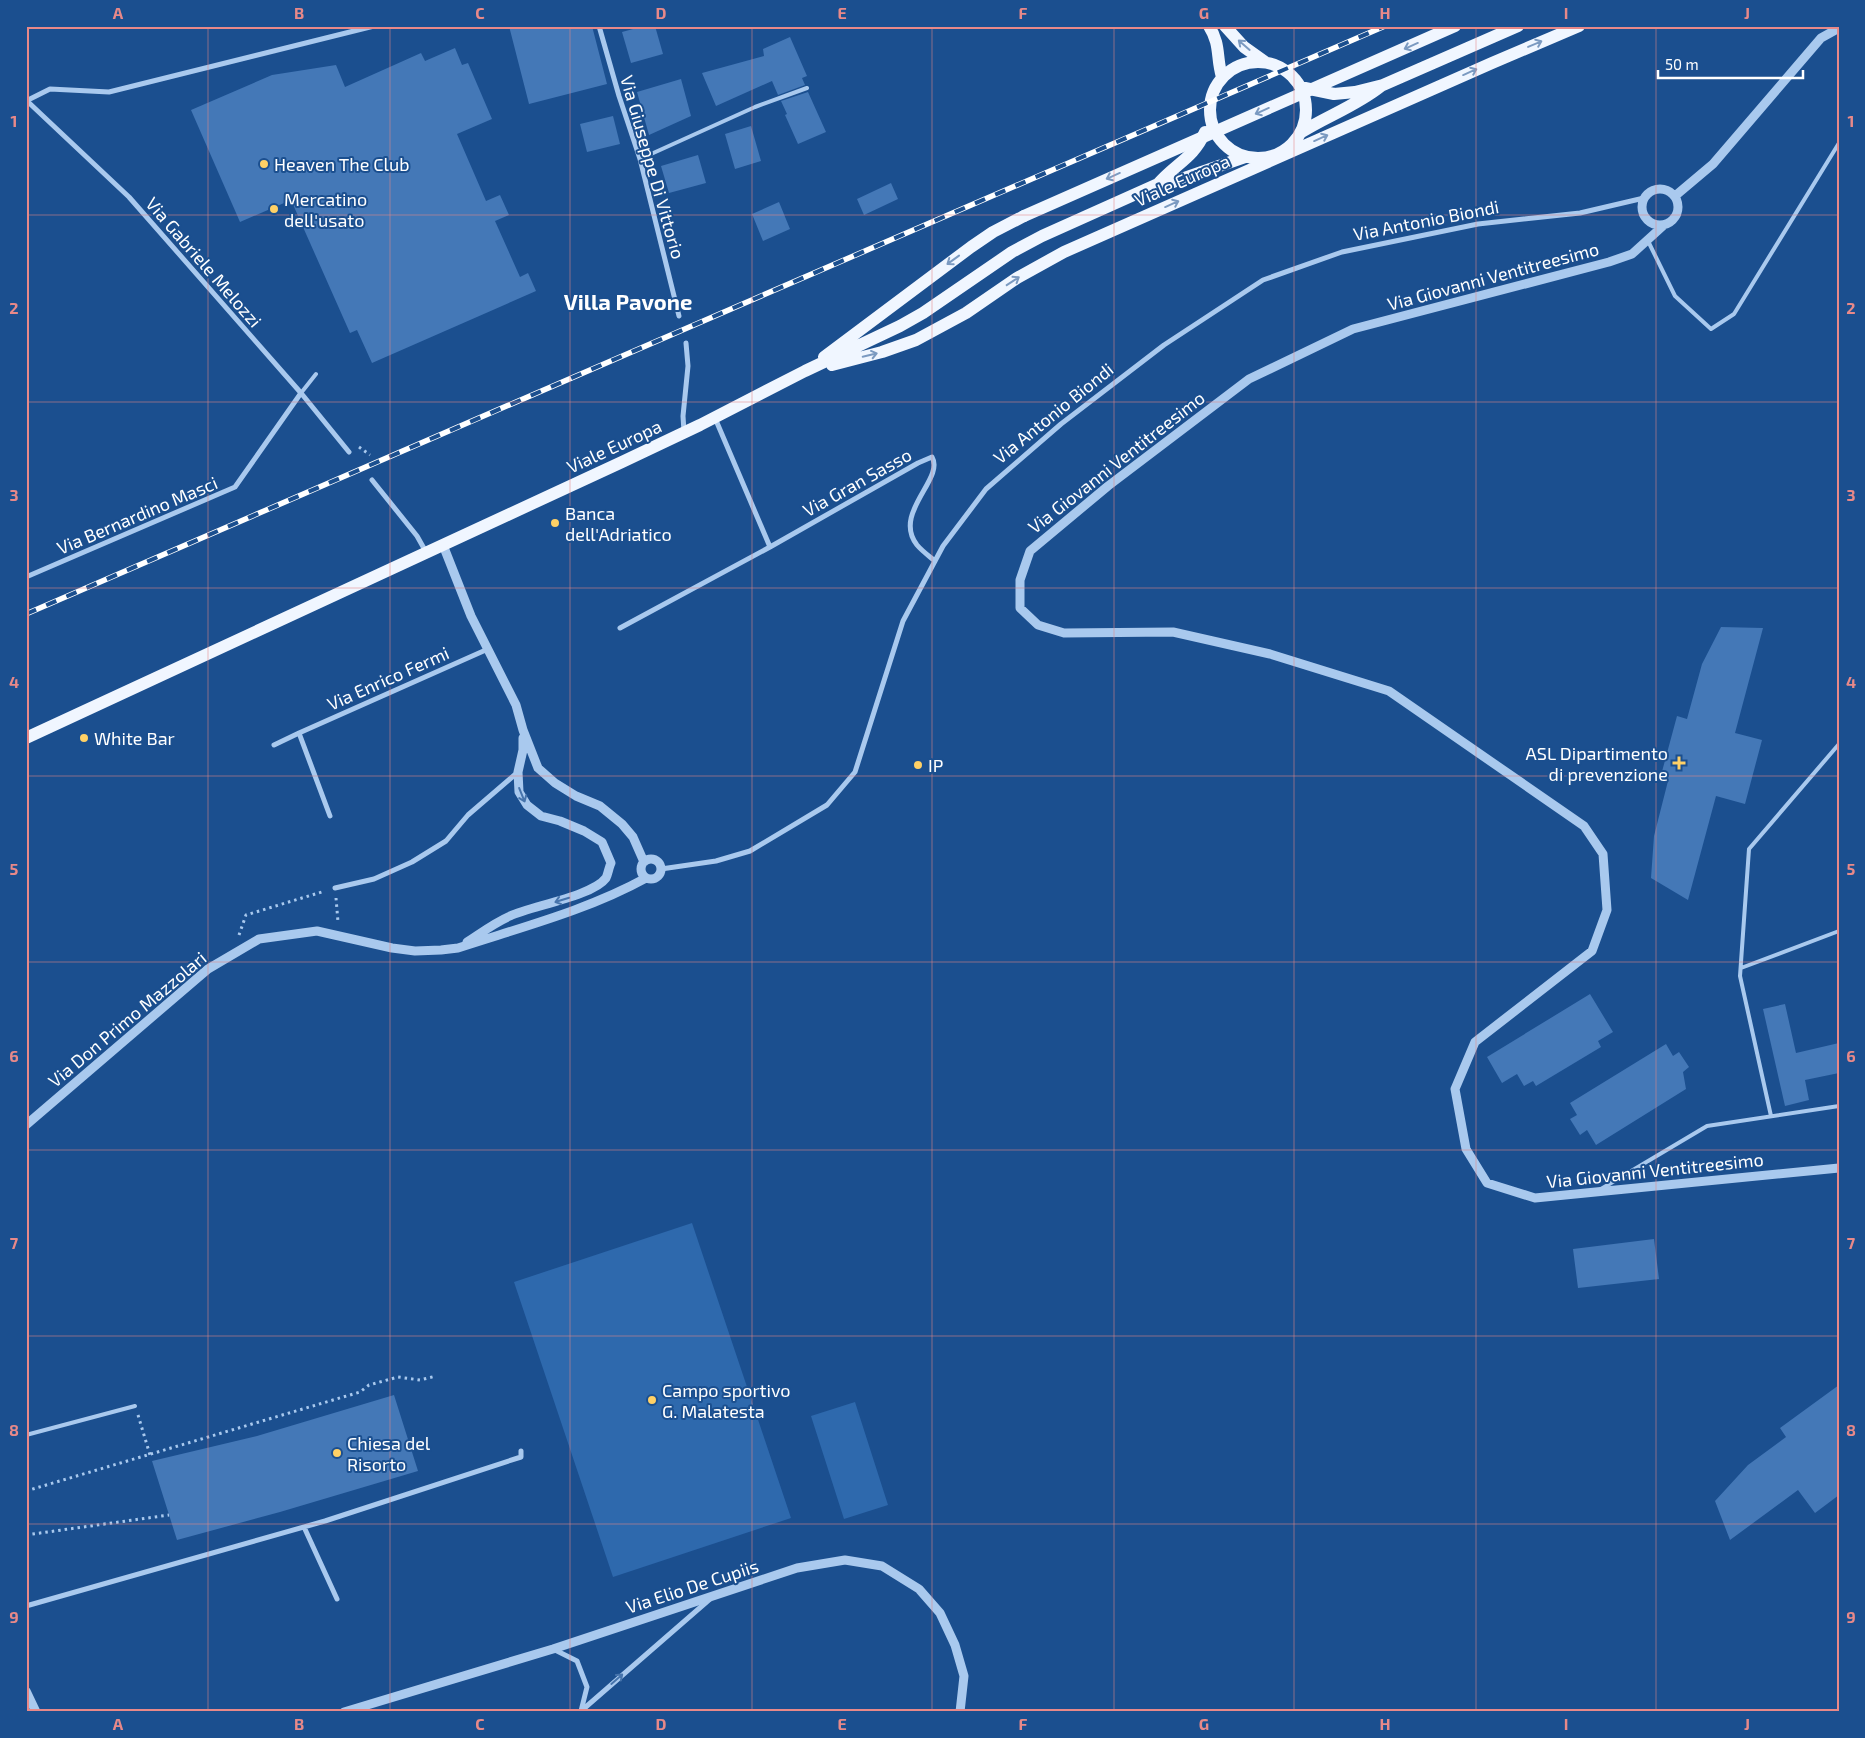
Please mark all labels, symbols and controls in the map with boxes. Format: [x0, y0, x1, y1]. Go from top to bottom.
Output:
text: A [113, 3, 124, 22]
text: B [294, 3, 304, 22]
text: C [475, 3, 485, 22]
text: D [656, 3, 667, 22]
text: E [837, 3, 847, 22]
text: F [1019, 3, 1028, 22]
text: G [1199, 3, 1209, 22]
text: H [1379, 3, 1391, 22]
text: I [1564, 3, 1568, 22]
text: J [1744, 3, 1750, 22]
one-way arrow [1528, 39, 1543, 48]
one-way arrow [1237, 40, 1250, 51]
one-way arrow [1404, 41, 1419, 51]
scale bar [1658, 48, 1802, 80]
text: 50 m [1665, 55, 1699, 73]
one-way arrow [1462, 67, 1477, 77]
street label: Via Giuseppe Di Vittorio [616, 73, 690, 261]
one-way arrow [1255, 106, 1270, 116]
text: 1 [11, 111, 17, 130]
text: 1 [1848, 111, 1854, 130]
one-way arrow [1313, 133, 1328, 142]
street label: Viale Europa [1131, 149, 1233, 211]
place label: Heaven The Club [274, 153, 409, 175]
marker: Heaven The Club [258, 158, 270, 170]
one-way arrow [1106, 171, 1121, 181]
place label: Mercatino dell'usato [284, 188, 367, 231]
street label: Via Gabriele Melozzi [142, 193, 266, 331]
street label: Via Antonio Biondi [1351, 195, 1501, 245]
one-way arrow [1164, 198, 1179, 208]
marker: Mercatino dell'usato [268, 203, 280, 215]
street label: Via Giovanni Ventitreesimo [1385, 237, 1601, 315]
one-way arrow [946, 255, 960, 265]
one-way arrow [1005, 276, 1019, 286]
district label: Villa Pavone [564, 288, 692, 314]
text: 2 [9, 298, 19, 317]
text: 2 [1846, 298, 1856, 317]
one-way arrow [861, 350, 877, 360]
street label: Via Antonio Biondi [989, 358, 1117, 468]
street label: Via Giovanni Ventitreesimo [1023, 386, 1209, 538]
street label: Viale Europa [563, 414, 665, 478]
street label: Via Gran Sasso [799, 443, 915, 521]
street label: Via Bernardino Masci [53, 471, 221, 559]
text: 3 [9, 485, 19, 504]
text: 3 [1846, 485, 1856, 504]
place label: Banca dell'Adriatico [565, 502, 672, 545]
marker: Banca dell'Adriatico [549, 517, 561, 529]
street label: Via Enrico Fermi [324, 641, 452, 715]
text: 4 [9, 672, 19, 691]
text: 4 [1846, 672, 1856, 691]
place label: White Bar [94, 727, 175, 749]
marker: White Bar [78, 732, 90, 744]
place label: ASL Dipartimento di prevenzione [1526, 742, 1668, 785]
place label: IP [928, 754, 943, 776]
marker: ASL Dipartimento di prevenzione [1672, 756, 1686, 770]
marker: IP [912, 759, 924, 771]
one-way arrow [518, 787, 527, 802]
text: 5 [10, 859, 19, 878]
text: 5 [1847, 859, 1856, 878]
one-way arrow [555, 895, 571, 905]
street label: Via Don Primo Mazzolari [44, 946, 210, 1092]
text: 6 [9, 1046, 19, 1065]
text: 6 [1846, 1046, 1856, 1065]
street label: Via Giovanni Ventitreesimo [1545, 1148, 1765, 1192]
text: 7 [10, 1233, 19, 1252]
text: 7 [1847, 1233, 1856, 1252]
place label: Campo sportivo G. Malatesta [662, 1379, 791, 1422]
marker: Campo sportivo G. Malatesta [646, 1394, 658, 1406]
text: 8 [9, 1420, 19, 1439]
text: 8 [1846, 1420, 1856, 1439]
place label: Chiesa del Risorto [347, 1432, 431, 1475]
marker: Chiesa del Risorto [331, 1447, 343, 1459]
street label: Via Elio De Cupiis [623, 1554, 761, 1618]
text: 9 [9, 1607, 19, 1626]
text: 9 [1846, 1607, 1856, 1626]
one-way arrow [611, 1673, 624, 1685]
text: A [113, 1714, 124, 1733]
text: B [294, 1714, 304, 1733]
text: C [475, 1714, 485, 1733]
text: D [656, 1714, 667, 1733]
text: E [837, 1714, 847, 1733]
text: F [1019, 1714, 1028, 1733]
text: G [1199, 1714, 1209, 1733]
text: H [1379, 1714, 1391, 1733]
text: I [1564, 1714, 1568, 1733]
text: J [1744, 1714, 1750, 1733]

